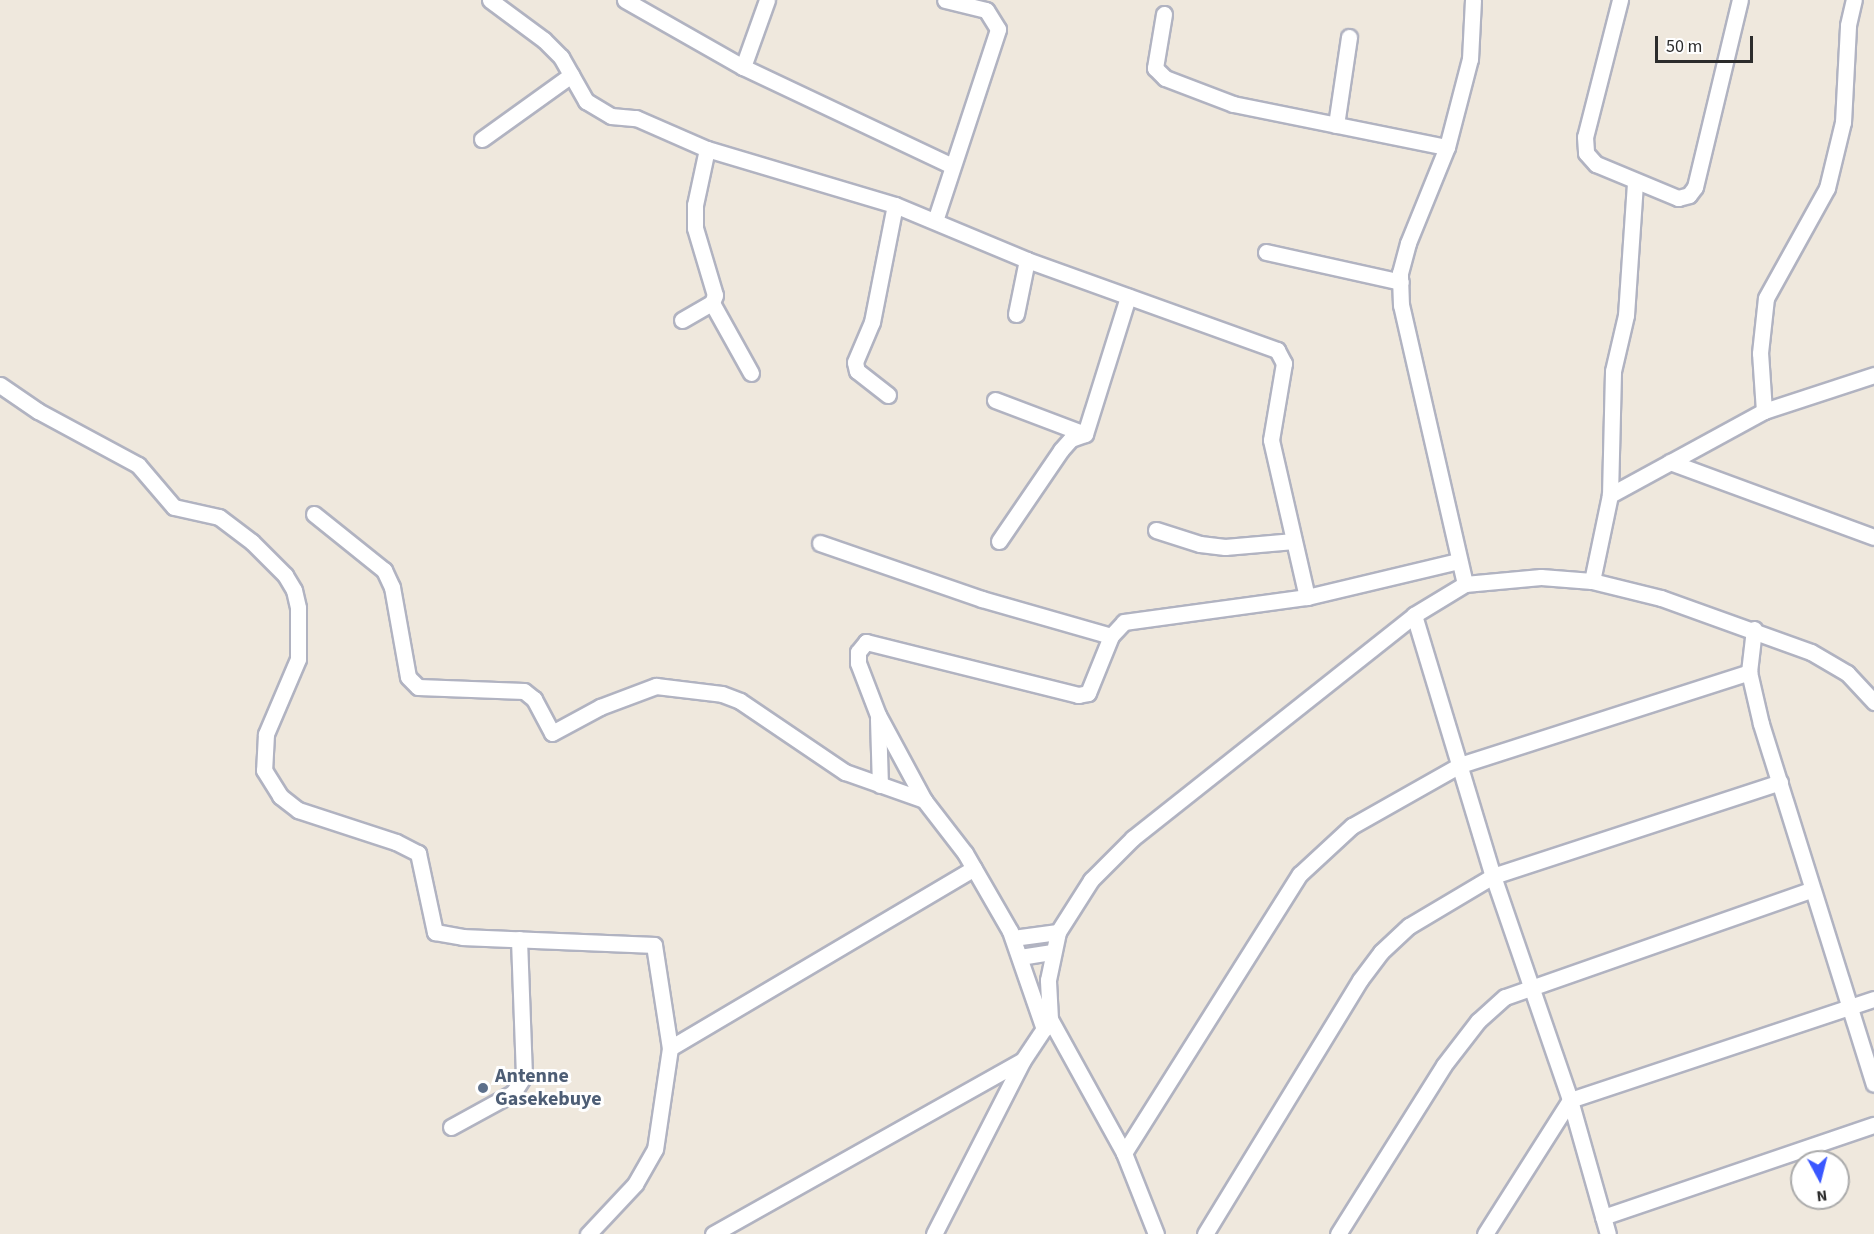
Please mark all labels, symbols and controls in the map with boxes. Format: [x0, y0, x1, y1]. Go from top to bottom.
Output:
scale bar [1658, 24, 1756, 62]
text: 50 m [1666, 34, 1702, 59]
place label: Antenne Gasekebuye [495, 1064, 602, 1111]
marker: Antenne Gasekebuye [476, 1081, 490, 1095]
north arrow [1790, 1150, 1850, 1210]
text: N [1815, 1184, 1829, 1207]

